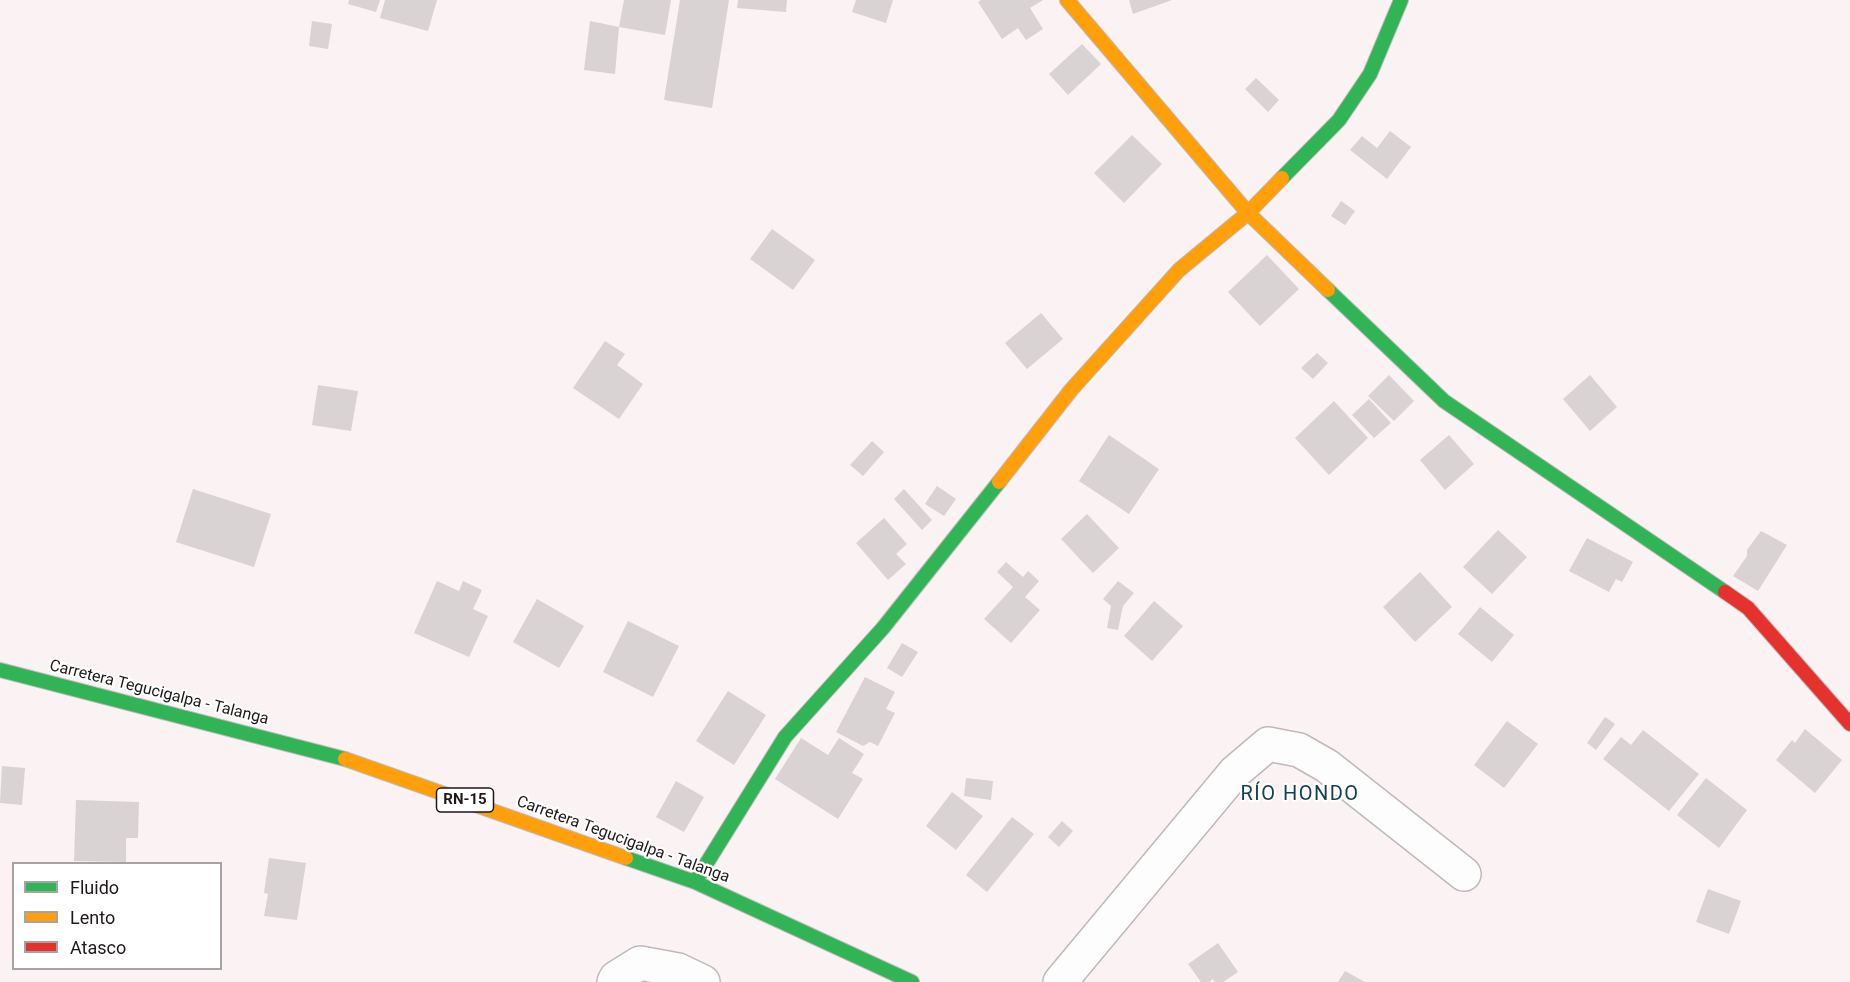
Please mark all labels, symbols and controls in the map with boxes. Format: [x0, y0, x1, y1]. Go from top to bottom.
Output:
street label: Carretera Tegucigalpa - Talanga [47, 656, 271, 730]
district label: RÍO HONDO [1240, 783, 1360, 807]
road number: RN-15 [436, 788, 494, 812]
street label: Carretera Tegucigalpa - Talanga [514, 792, 732, 888]
legend [12, 862, 222, 970]
text: Fluido [70, 877, 119, 898]
text: Lento [70, 907, 115, 928]
text: Atasco [70, 937, 126, 958]

